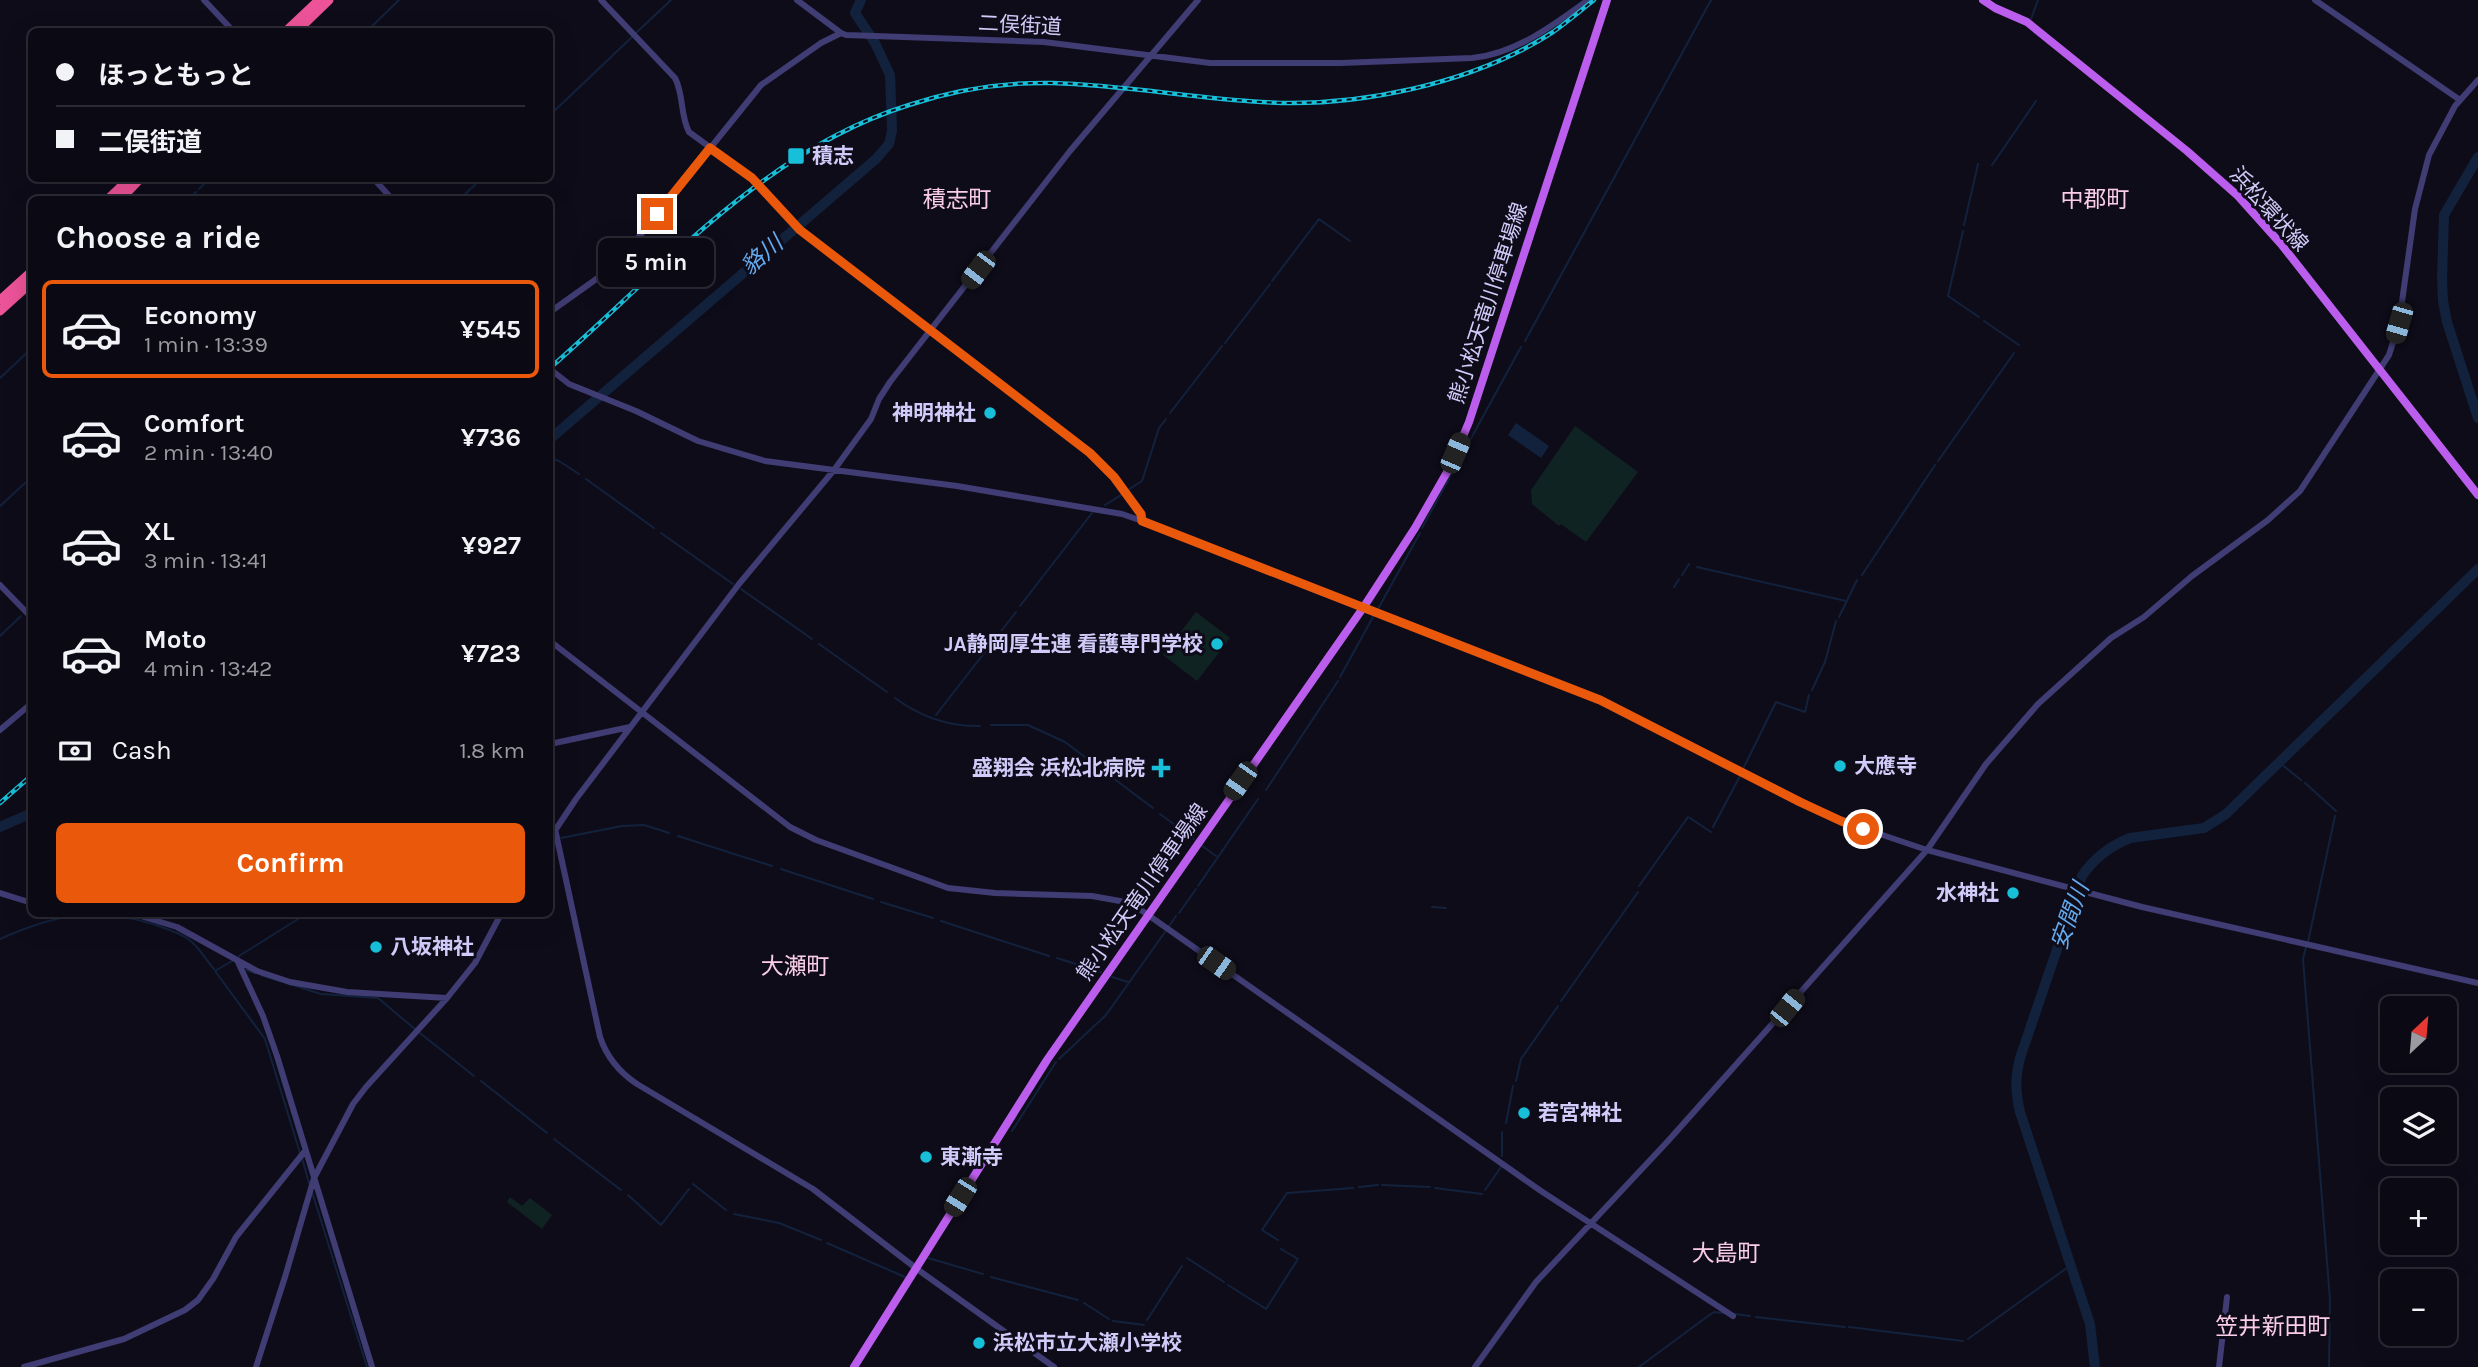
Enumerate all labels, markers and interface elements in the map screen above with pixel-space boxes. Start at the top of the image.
street label: 二俣街道 [977,11,1063,39]
text: ほっともっと [98,60,254,91]
text: 二俣街道 [98,127,202,158]
place label: 積志 [812,144,854,168]
marker: 積志 [786,146,806,166]
street label: 浜松環状線 [2225,162,2313,256]
district label: 積志町 [923,186,992,213]
district label: 中郡町 [2061,186,2130,213]
route end [641,198,673,230]
street label: 熊小松天竜川停車場線 [1444,199,1532,407]
text: Choose a ride [56,219,261,256]
water label: 貉川 [736,228,790,280]
callout: 5 min [599,238,715,288]
car [957,247,1000,293]
text: 5 min [625,249,687,276]
icon: car [60,298,123,361]
text: Economy [144,300,256,331]
car [2384,300,2415,346]
text: ¥545 [460,314,521,345]
text: 1 min · 13:39 [144,331,268,358]
place label: 神明神社 [892,401,976,425]
marker: 神明神社 [982,405,998,421]
icon: car [60,406,123,469]
text: Comfort [144,408,245,439]
text: ¥736 [461,422,521,453]
car [1438,430,1473,476]
text: 2 min · 13:40 [144,439,273,466]
icon: car [60,514,123,577]
text: XL [144,516,175,547]
text: ¥927 [461,530,521,561]
text: 3 min · 13:41 [144,547,267,574]
icon: car [60,622,123,685]
text: Moto [144,624,206,655]
place label: JA静岡厚生連 看護専門学校 [944,632,1203,656]
marker: JA静岡厚生連 看護専門学校 [1209,636,1225,652]
text: ¥723 [461,638,521,669]
text: 4 min · 13:42 [144,655,272,682]
icon: cash [56,732,94,770]
text: Cash [112,735,172,766]
text: 1.8 km [459,737,525,764]
place label: 大應寺 [1854,754,1917,778]
place label: 盛翔会 浜松北病院 [972,756,1145,780]
marker: 盛翔会 浜松北病院 [1151,758,1171,778]
car [1220,758,1261,804]
marker: 大應寺 [1832,758,1848,774]
street label: 熊小松天竜川停車場線 [1072,799,1212,985]
route start [1847,813,1879,845]
button: Confirm [56,823,525,903]
water label: 安間川 [2046,876,2096,953]
place label: 水神社 [1936,881,1999,905]
marker: 水神社 [2005,885,2021,901]
place label: 八坂神社 [390,935,474,959]
marker: 八坂神社 [368,939,384,955]
car [1193,942,1240,984]
district label: 大瀬町 [761,953,830,980]
car [1766,985,1809,1031]
north arrow [2380,996,2457,1073]
map controls [2380,996,2457,1346]
button: layers [2380,1087,2457,1164]
place label: 若宮神社 [1538,1101,1622,1125]
marker: 若宮神社 [1516,1105,1532,1121]
place label: 東漸寺 [940,1145,1003,1169]
marker: 東漸寺 [918,1149,934,1165]
car [940,1174,981,1220]
button: + [2380,1178,2457,1255]
district label: 大島町 [1692,1240,1761,1267]
button: − [2380,1269,2457,1346]
district label: 笠井新田町 [2216,1313,2331,1340]
place label: 浜松市立大瀬小学校 [993,1331,1182,1355]
marker: 浜松市立大瀬小学校 [971,1335,987,1351]

